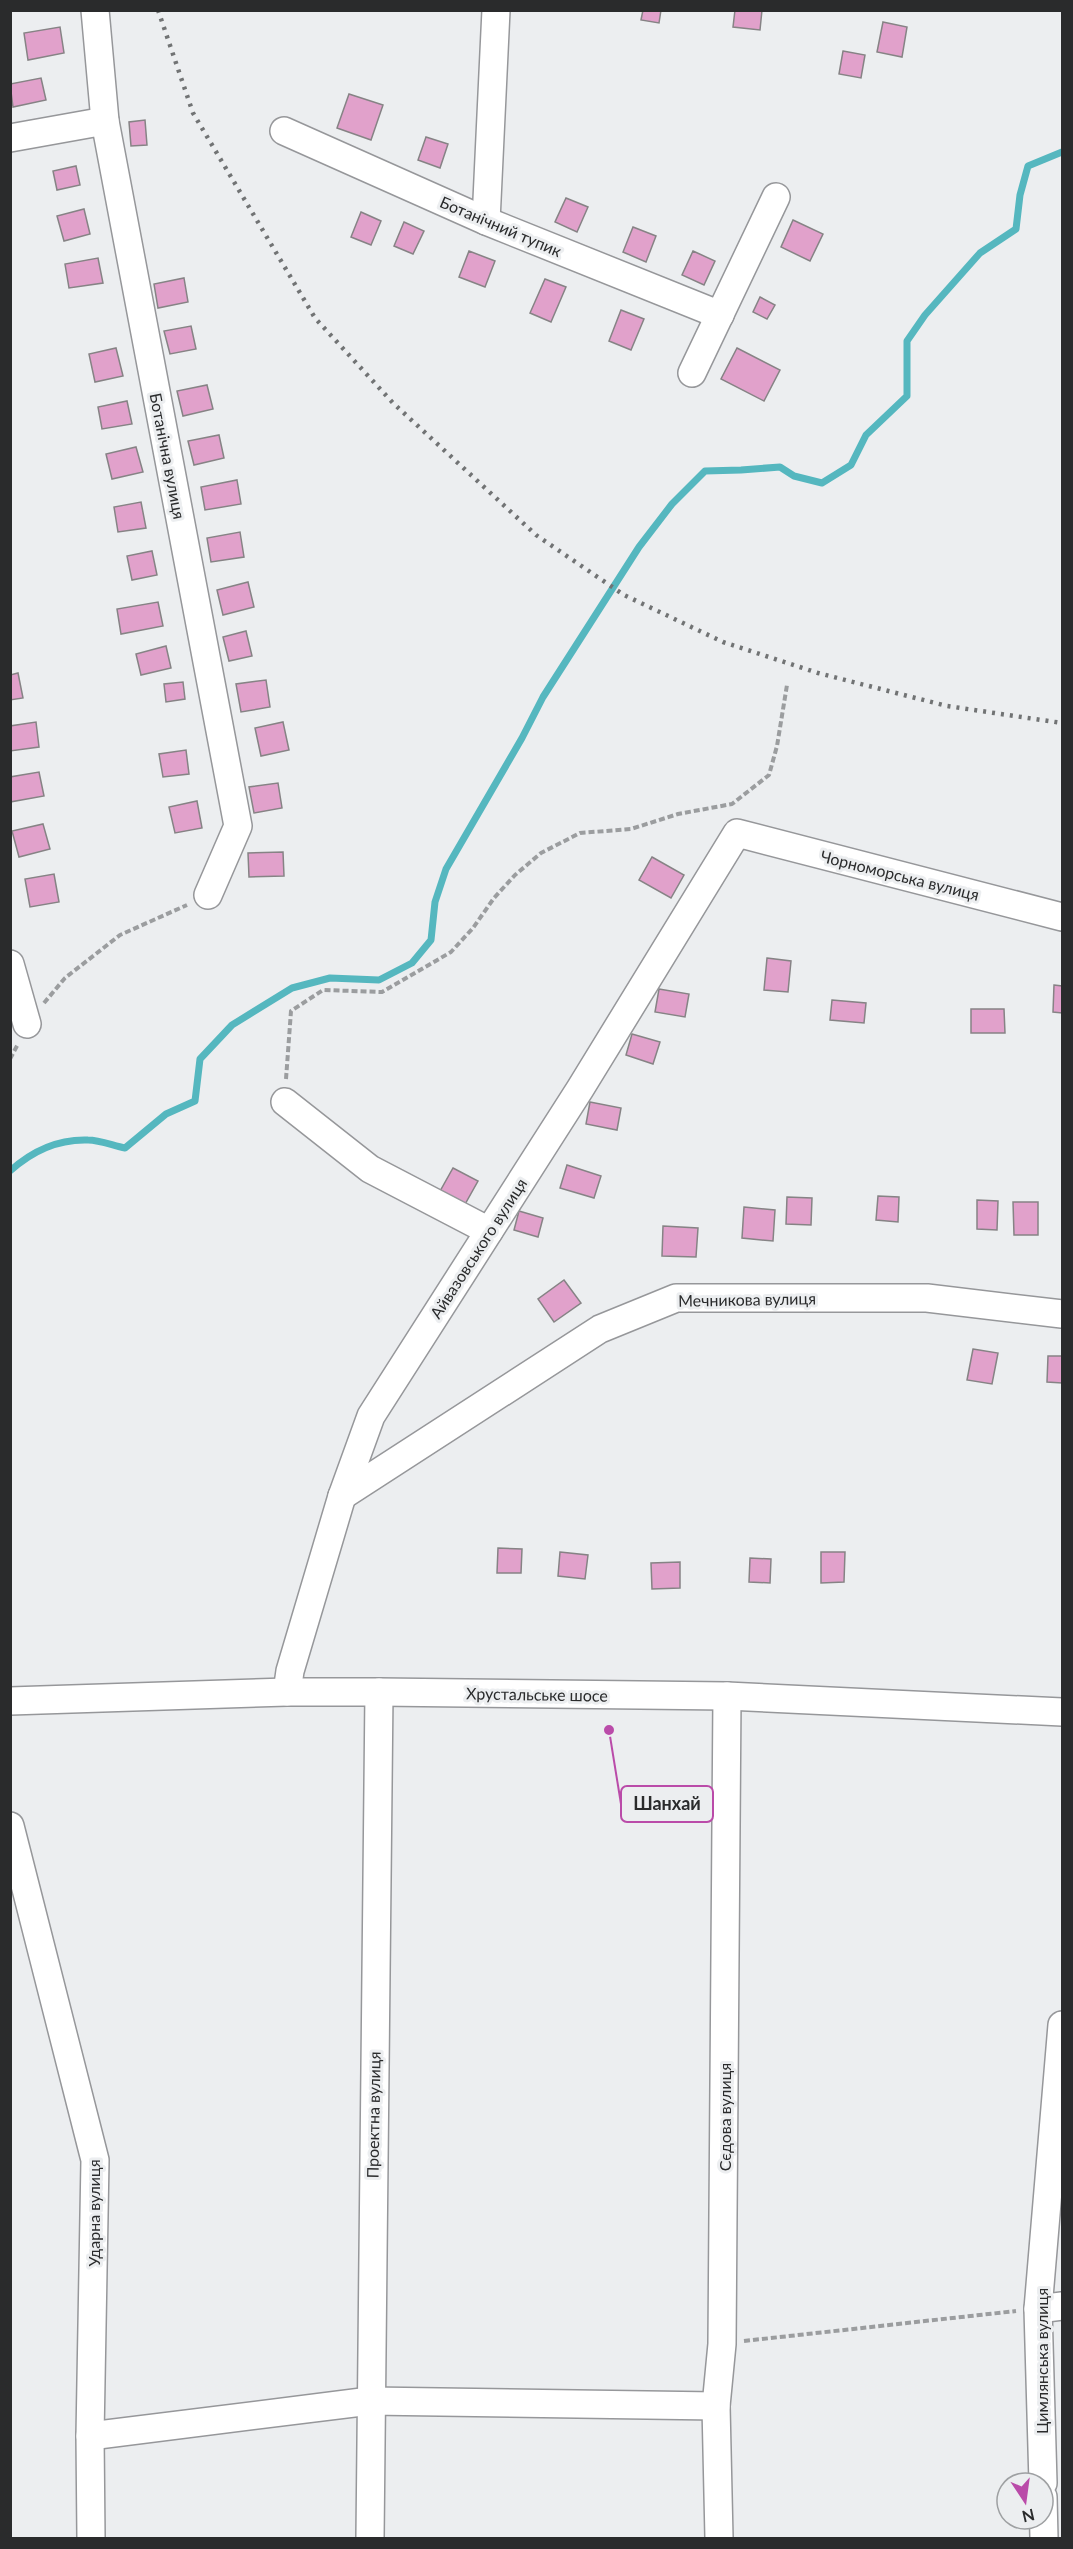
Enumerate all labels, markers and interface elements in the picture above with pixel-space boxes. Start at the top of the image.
street label: Ботанічний тупик [437,192,565,260]
street label: Ботанічна вулиця [146,391,190,521]
street label: Чорноморська вулиця [819,846,981,904]
street label: Айвазовського вулиця [426,1174,530,1322]
street label: Мечникова вулиця [678,1288,816,1310]
street label: Хрустальське шосе [466,1683,608,1705]
callout: Шанхай [621,1786,713,1822]
text: Шанхай [633,1792,701,1814]
street label: Проектна вулиця [362,2051,384,2179]
street label: Сєдова вулиця [715,2063,734,2171]
street label: Ударна вулиця [84,2159,103,2267]
street label: Цимлянська вулиця [1032,2288,1051,2434]
north arrow [995,2471,1055,2531]
text: N [1020,2505,1037,2527]

